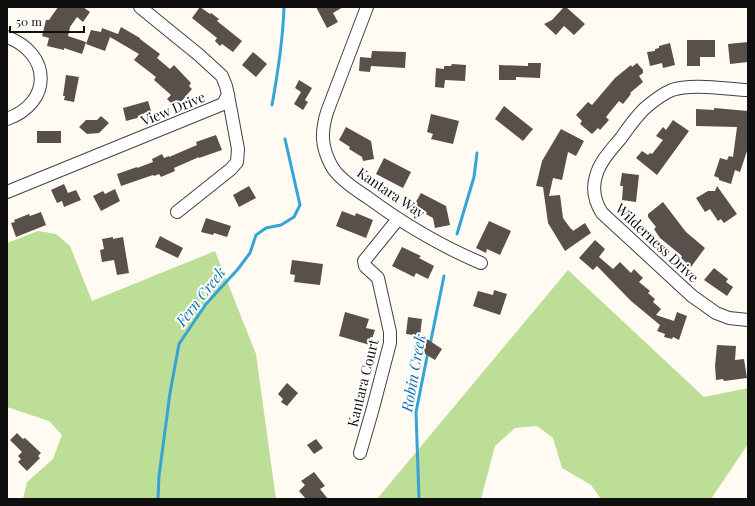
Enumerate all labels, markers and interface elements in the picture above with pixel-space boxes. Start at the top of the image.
scale bar [10,8,84,34]
text: 50 m [16,13,42,29]
street label: View Drive [137,87,208,130]
street label: Kantara Way [353,163,429,222]
street label: Wilderness Drive [611,198,703,286]
water label: Fern Creek [170,262,230,331]
water label: Robin Creek [396,332,430,414]
street label: Kantara Court [342,336,383,429]

